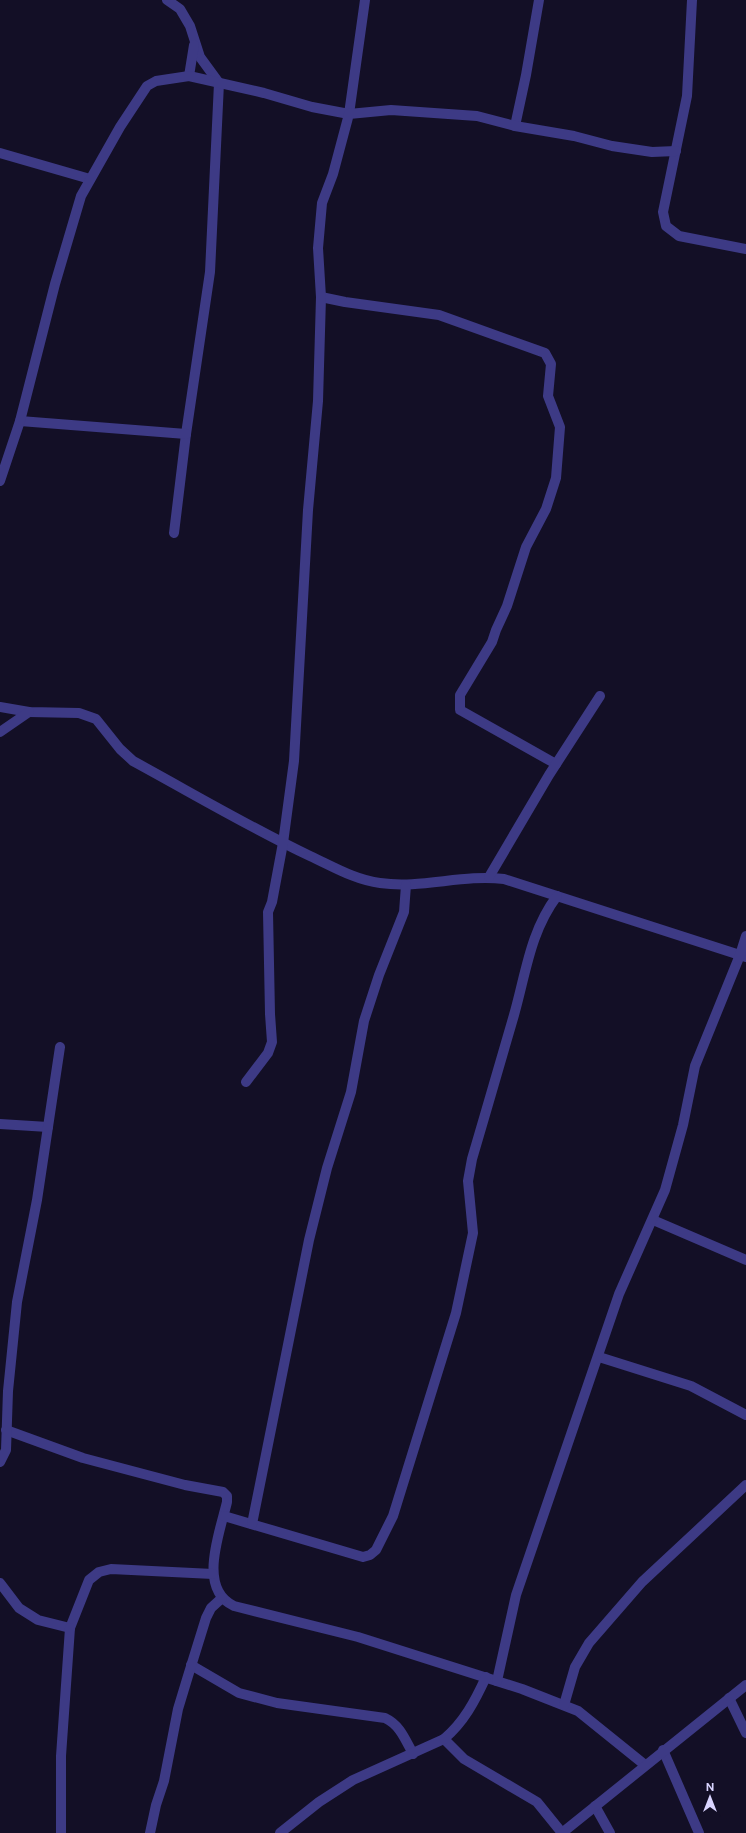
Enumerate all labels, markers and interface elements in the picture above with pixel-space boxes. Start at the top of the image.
north arrow [690,1777,730,1817]
text: N [706,1781,714,1793]

